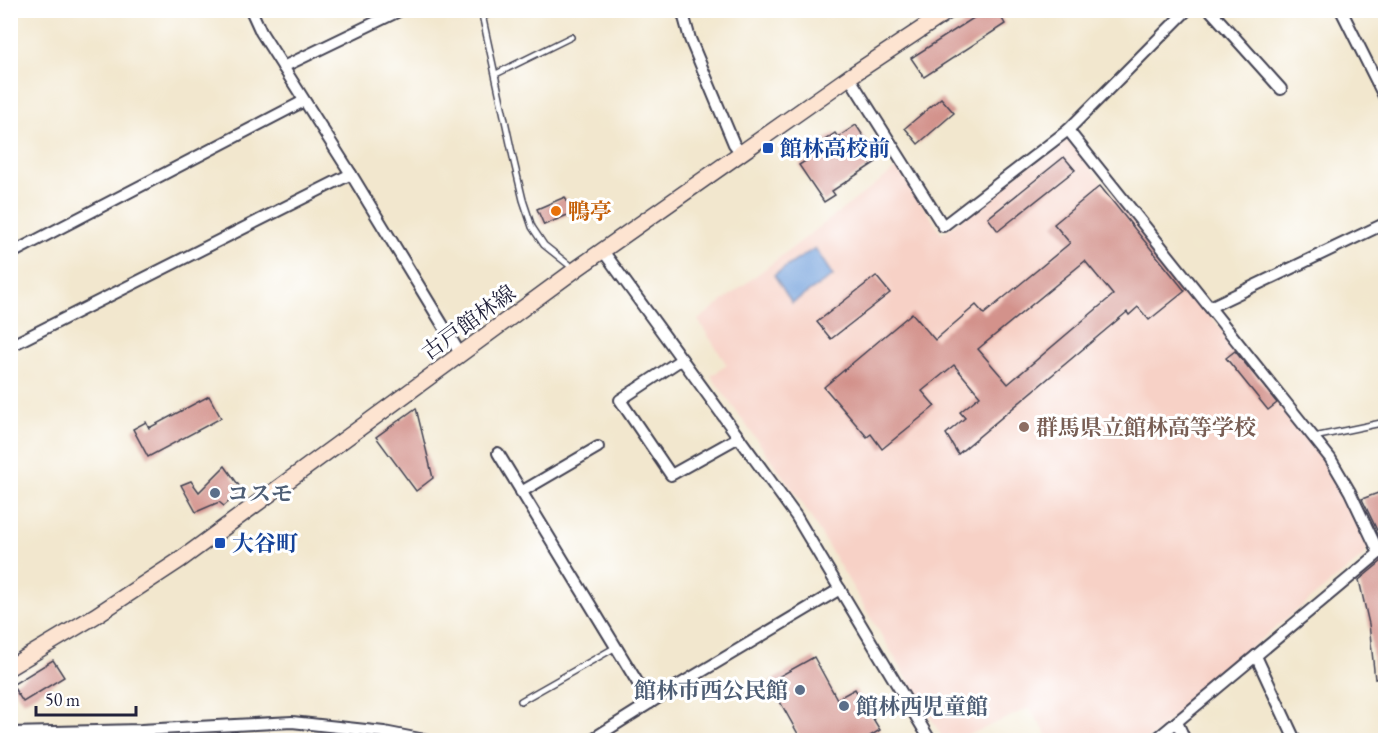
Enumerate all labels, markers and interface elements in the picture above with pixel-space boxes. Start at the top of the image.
place label: 館林高校前 [780,134,890,163]
marker: 館林高校前 [761,141,775,155]
place label: 鴨亭 [568,197,612,226]
marker: 鴨亭 [549,204,563,218]
street label: 古戸館林線 [415,278,521,366]
place label: 群馬県立館林高等学校 [1036,413,1256,442]
marker: 群馬県立館林高等学校 [1017,420,1031,434]
place label: コスモ [227,479,293,508]
marker: コスモ [208,486,222,500]
place label: 大谷町 [232,529,298,558]
marker: 大谷町 [213,536,227,550]
place label: 館林市西公民館 [634,676,788,705]
scale bar [36,679,136,717]
marker: 館林市西公民館 [793,683,807,697]
text: 50 m [45,688,80,711]
place label: 館林西児童館 [856,692,988,721]
marker: 館林西児童館 [837,699,851,713]

